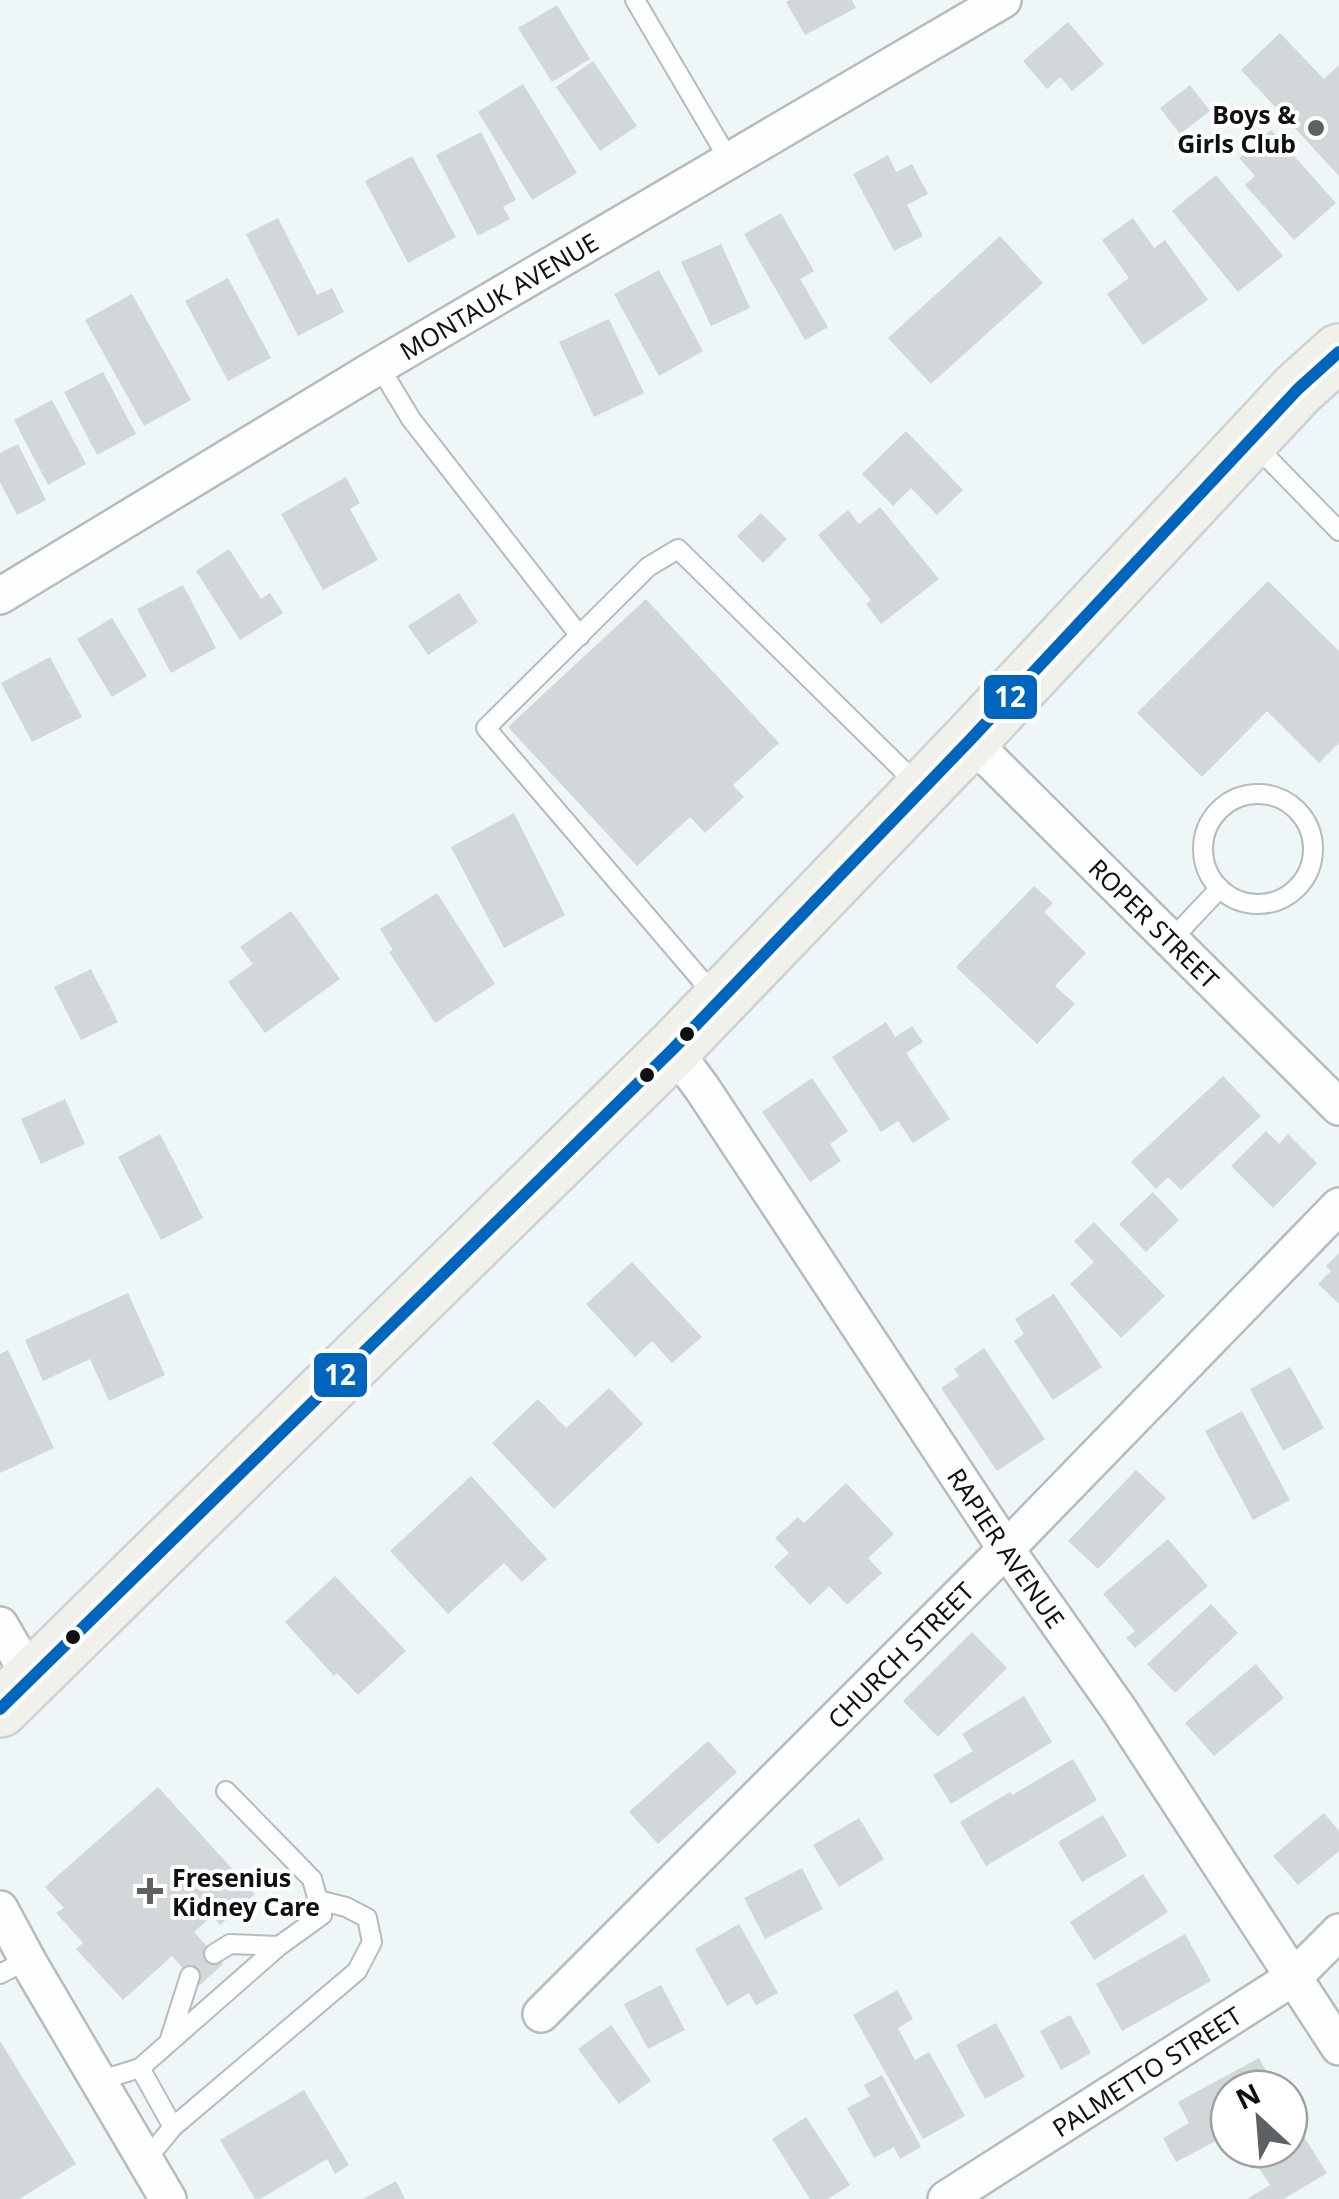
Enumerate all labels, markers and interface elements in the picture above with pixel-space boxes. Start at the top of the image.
place label: Boys & Girls Club [1177,97,1296,160]
marker: Boys & Girls Club [1305,117,1327,139]
street label: MONTAUK AVENUE [393,224,604,367]
line badge: 12 [982,673,1039,721]
text: 12 [994,677,1026,715]
street label: ROPER STREET [1082,851,1227,996]
unlabelled marker [677,1024,697,1044]
unlabelled marker [637,1065,657,1085]
line badge: 12 [312,1351,369,1399]
text: 12 [324,1355,356,1393]
street label: RAPIER AVENUE [940,1461,1073,1634]
street label: CHURCH STREET [820,1574,981,1735]
unlabelled marker [63,1627,83,1647]
place label: Fresenius Kidney Care [172,1860,320,1923]
marker: Fresenius Kidney Care [137,1878,163,1904]
street label: PALMETTO STREET [1045,1998,1248,2144]
north arrow [1209,2069,1309,2169]
text: N [1229,2074,1266,2118]

